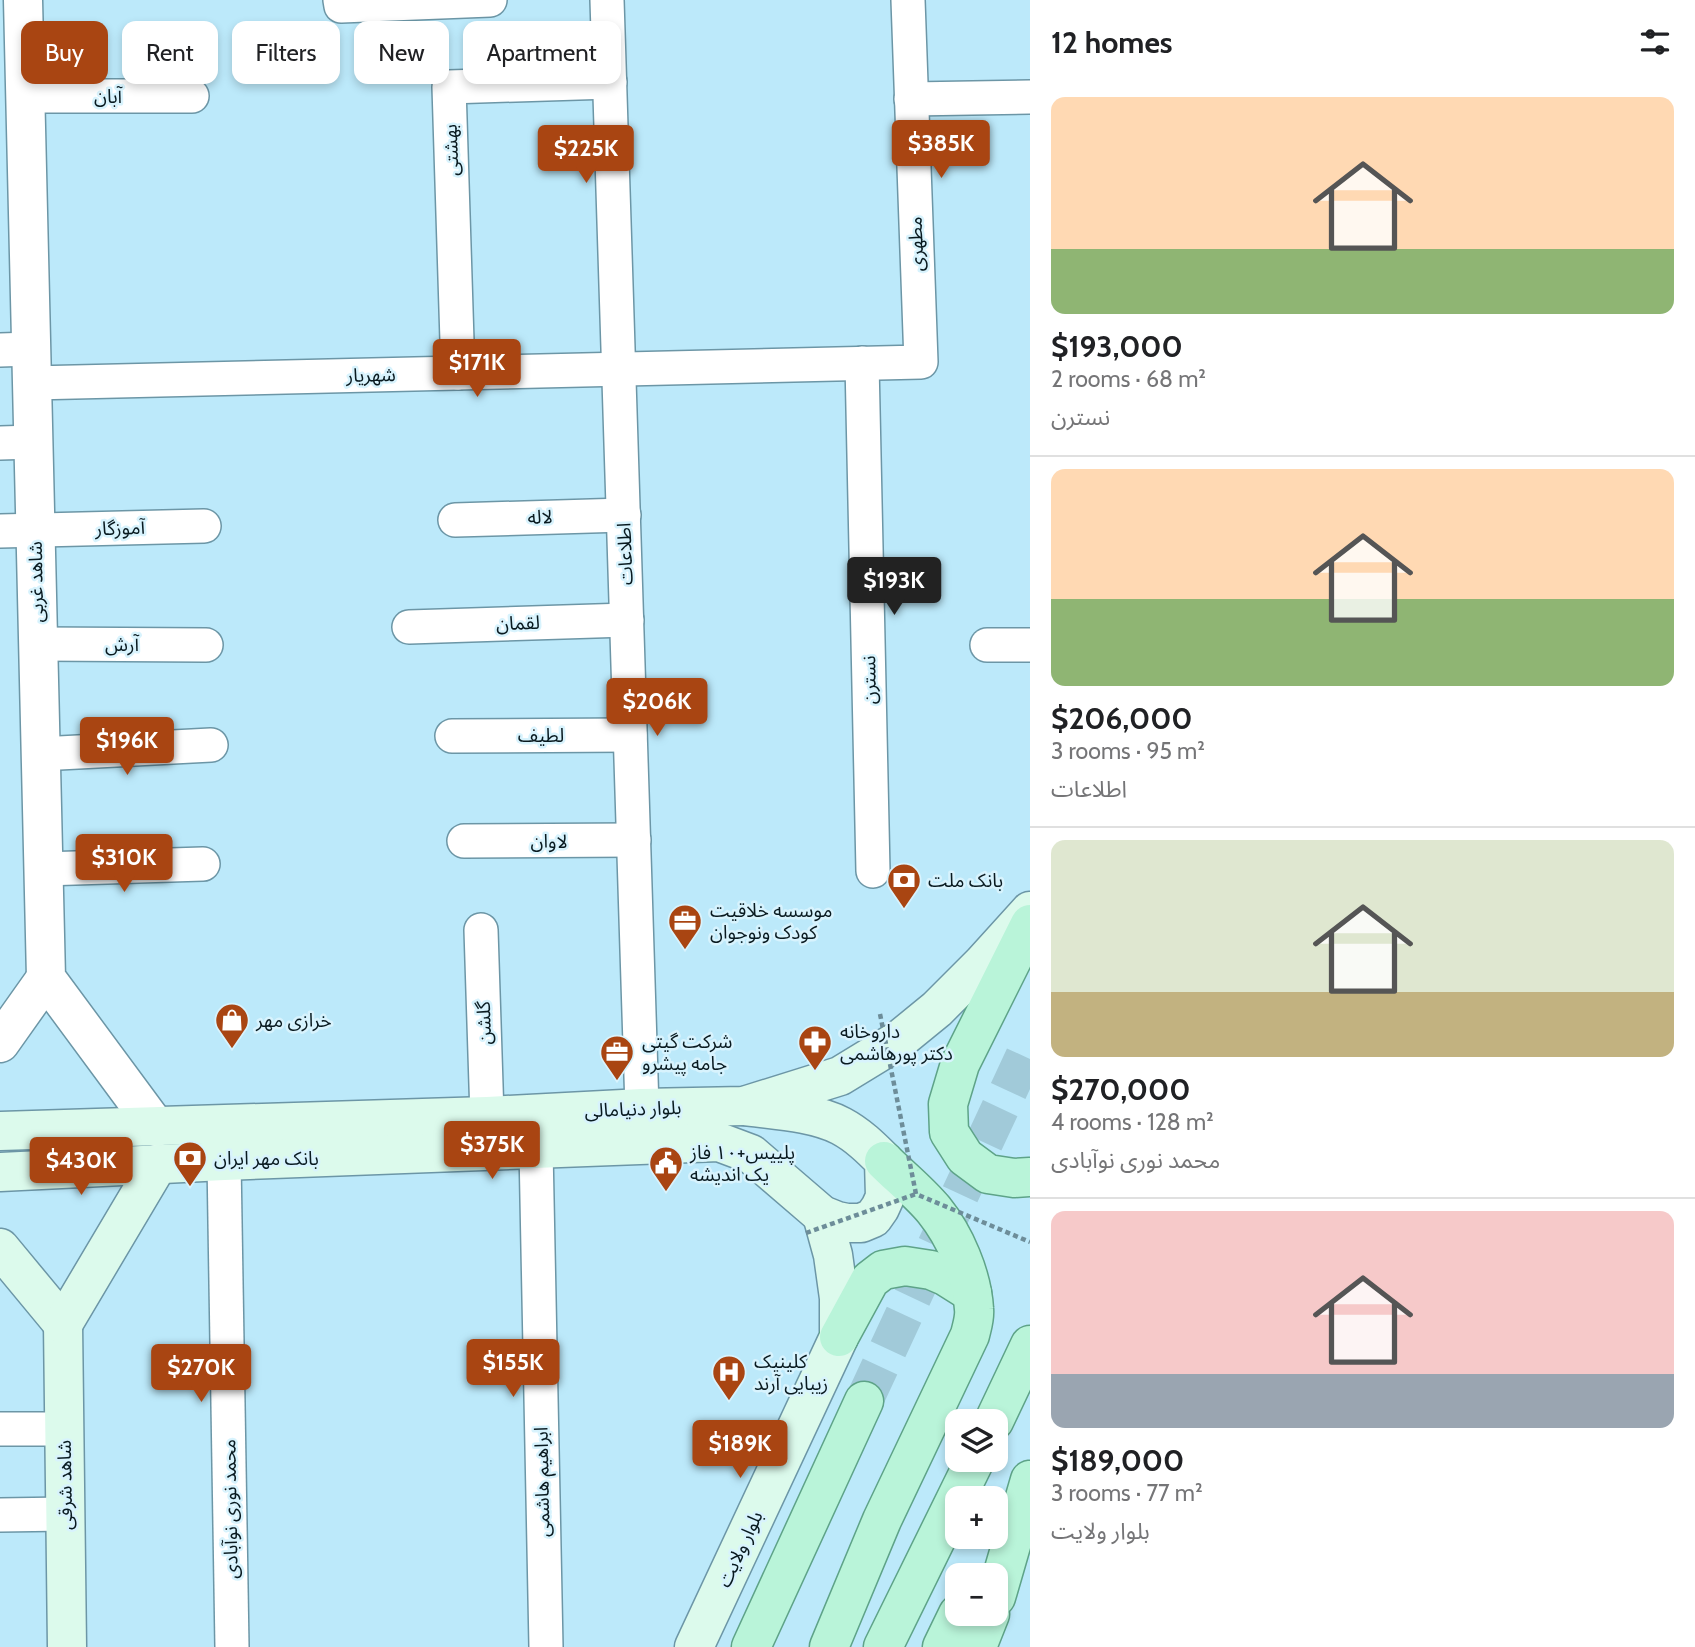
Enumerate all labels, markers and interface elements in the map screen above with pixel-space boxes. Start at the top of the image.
chip: Buy [21,21,108,84]
chip: Rent [122,21,218,84]
chip: Filters [232,21,340,84]
chip: New [354,21,449,84]
chip: Apartment [463,21,621,84]
icon: filters [1636,23,1674,61]
text: 12 homes [1051,24,1173,61]
street label: آبان [94,85,124,108]
pin: $385K [892,120,990,180]
street label: بهشتی [439,124,463,176]
pin: $225K [537,125,635,185]
text: $385K [908,129,974,157]
text: $225K [554,134,618,162]
icon: home [1300,143,1426,269]
street label: مطهری [904,216,928,272]
text: $193,000 [1051,328,1183,365]
pin: $171K [428,340,526,399]
text: $171K [449,348,505,376]
street label: شهریار [345,363,396,387]
text: 2 rooms · 68 m² [1051,365,1206,393]
text: نسترن [1051,403,1110,431]
street label: لاله [527,505,553,529]
icon: home [1300,515,1426,641]
street label: آموزگار [94,516,147,540]
street label: اطلاعات [612,522,638,586]
street label: شاهد غربی [24,541,48,623]
pin: $193K [845,558,943,617]
text: $193K [863,566,925,594]
street label: لقمان [496,611,540,635]
street label: آرش [105,633,140,656]
street label: نسترن [857,655,881,705]
pin: $206K [608,678,706,738]
text: $206K [622,687,692,715]
text: $206,000 [1051,700,1193,737]
pin: $196K [78,718,176,777]
street label: لطیف [518,724,564,747]
text: $196K [96,726,158,754]
text: 3 rooms · 95 m² [1051,737,1205,765]
text: اطلاعات [1051,775,1127,803]
street label: لاوان [530,830,568,853]
pin: $310K [75,834,173,894]
text: $310K [92,843,156,871]
bank icon: بانک ملت [885,861,923,910]
place label: بانک ملت [928,869,1003,892]
icon: home [1300,886,1426,1012]
place label: موسسه خلاقیت کودک ونوجوان [710,899,832,944]
office icon: موسسه خلاقیت کودک ونوجوان [666,902,704,951]
street label: گلشن [472,1000,496,1045]
shop icon: خرازی مهر [213,1001,251,1050]
place label: خرازی مهر [255,1009,332,1032]
place label: داروخانه دکتر پورهاشمی [840,1020,953,1066]
pharmacy icon: داروخانه دکتر پورهاشمی [796,1023,834,1072]
place label: شرکت گیتی جامه پیشرو [642,1030,733,1076]
office icon: شرکت گیتی جامه پیشرو [598,1033,636,1082]
text: $270,000 [1051,1071,1190,1108]
street label: بلوار دنیامالی [584,1096,682,1122]
text: 4 rooms · 128 m² [1051,1108,1214,1136]
pin: $375K [443,1122,541,1181]
text: $375K [460,1130,524,1158]
pin: $430K [32,1138,130,1197]
bank icon: بانک مهر ایران [171,1139,209,1188]
place label: پلییس+١٠ فاز یک اندیشه [689,1141,795,1186]
public building icon: پلییس+١٠ فاز یک اندیشه [647,1144,685,1193]
text: $430K [46,1146,116,1174]
text: محمد نوری نوآبادی [1051,1146,1220,1174]
place label: بانک مهر ایران [214,1147,319,1170]
icon: home [1300,1257,1426,1383]
pin: $155K [464,1340,562,1399]
pin: $270K [152,1344,250,1404]
text: $155K [483,1348,543,1376]
place label: کلینیک زیبایی آرند [754,1350,828,1395]
text: $270K [167,1353,235,1381]
hospital icon: کلینیک زیبایی آرند [710,1353,748,1402]
map controls [945,1409,1008,1626]
button: layers [945,1409,1008,1472]
pin: $189K [691,1420,789,1480]
street label: ابراهیم هاشمی [530,1427,557,1537]
text: $189K [708,1429,772,1457]
street label: محمد نوری نوآبادی [217,1439,243,1579]
street label: شاهد شرقی [53,1440,77,1530]
text: $189,000 [1051,1442,1184,1479]
text: 3 rooms · 77 m² [1051,1479,1203,1507]
button: + [945,1486,1008,1549]
street label: بلوار ولایت [712,1507,768,1591]
text: بلوار ولایت [1051,1517,1150,1545]
button: − [945,1563,1008,1626]

